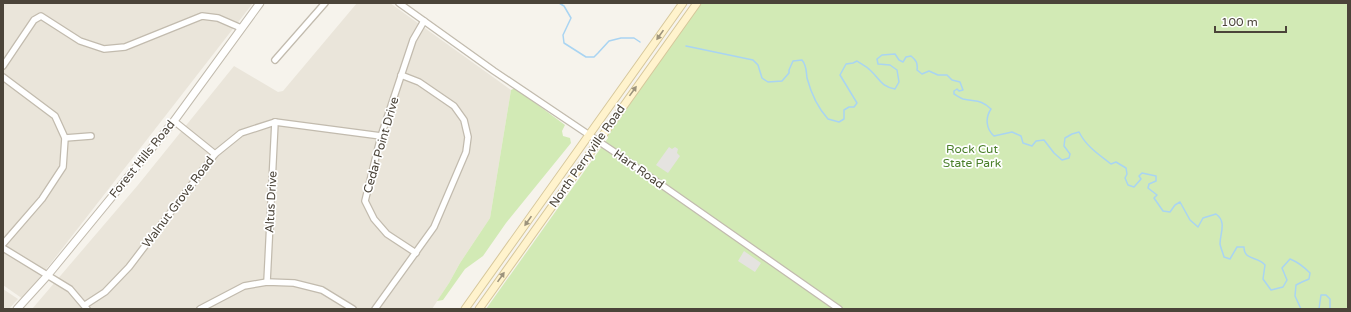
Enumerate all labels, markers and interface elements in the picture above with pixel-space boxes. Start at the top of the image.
scale bar [1215,8,1286,34]
text: 100 m [1221,15,1258,29]
one-way arrow [656,30,664,40]
one-way arrow [629,86,637,97]
street label: Cedar Point Drive [361,95,402,195]
street label: North Perryville Road [546,102,628,210]
street label: Forest Hills Road [106,117,178,201]
park label: Rock Cut State Park [943,142,1002,170]
street label: Hart Road [611,147,667,191]
street label: Walnut Grove Road [139,154,217,250]
street label: Altus Drive [262,170,280,233]
one-way arrow [524,215,532,226]
one-way arrow [497,272,505,282]

